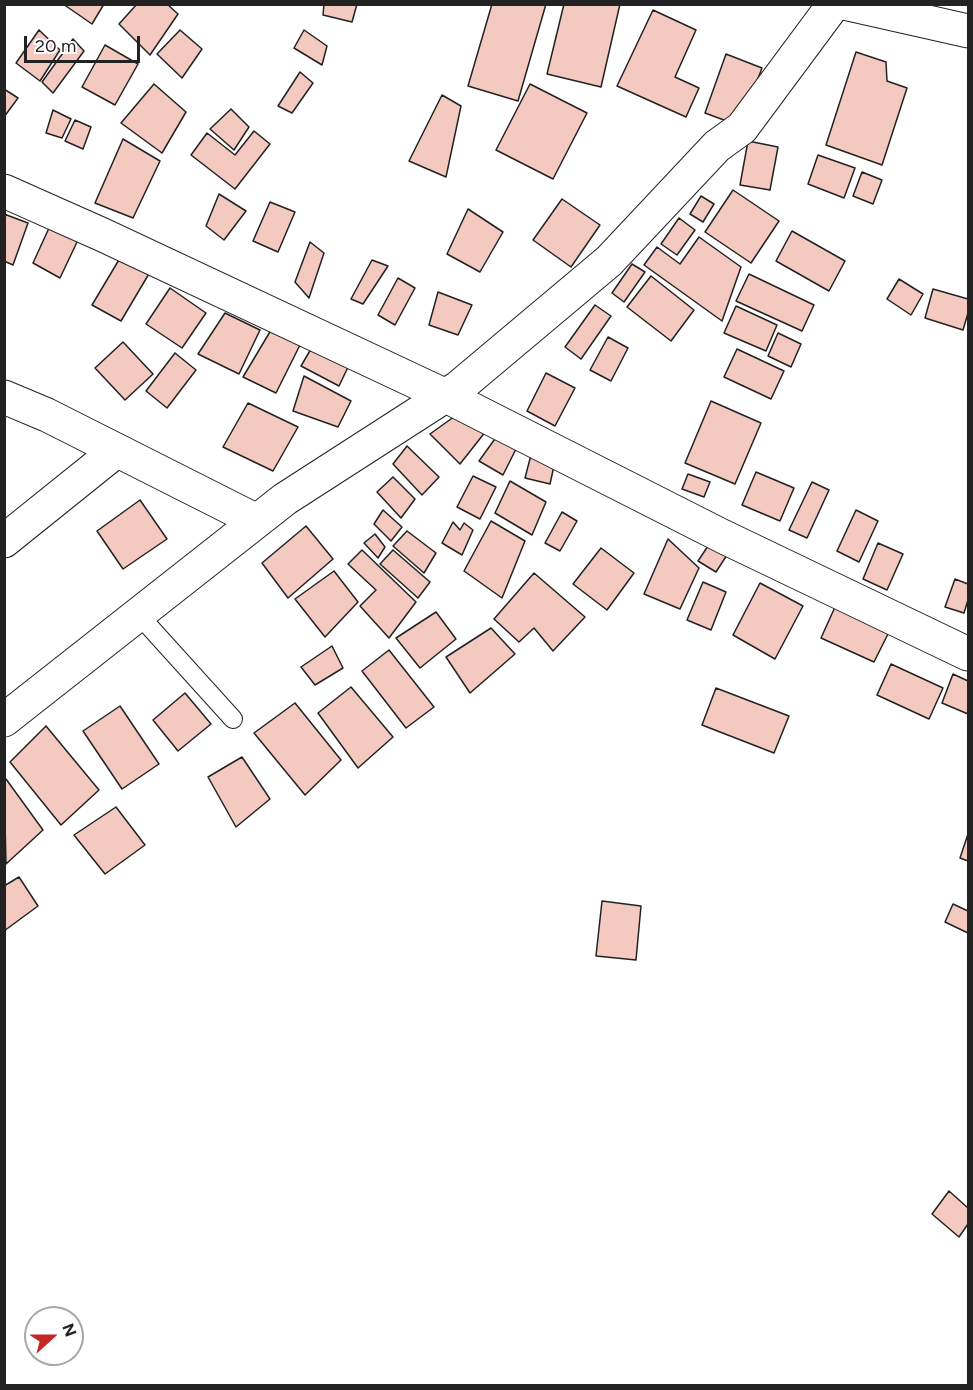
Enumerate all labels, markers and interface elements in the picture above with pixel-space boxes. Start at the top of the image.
scale bar [27,24,142,62]
text: 20 m [35,35,76,57]
north arrow [24,1306,84,1366]
text: N [58,1321,80,1339]

